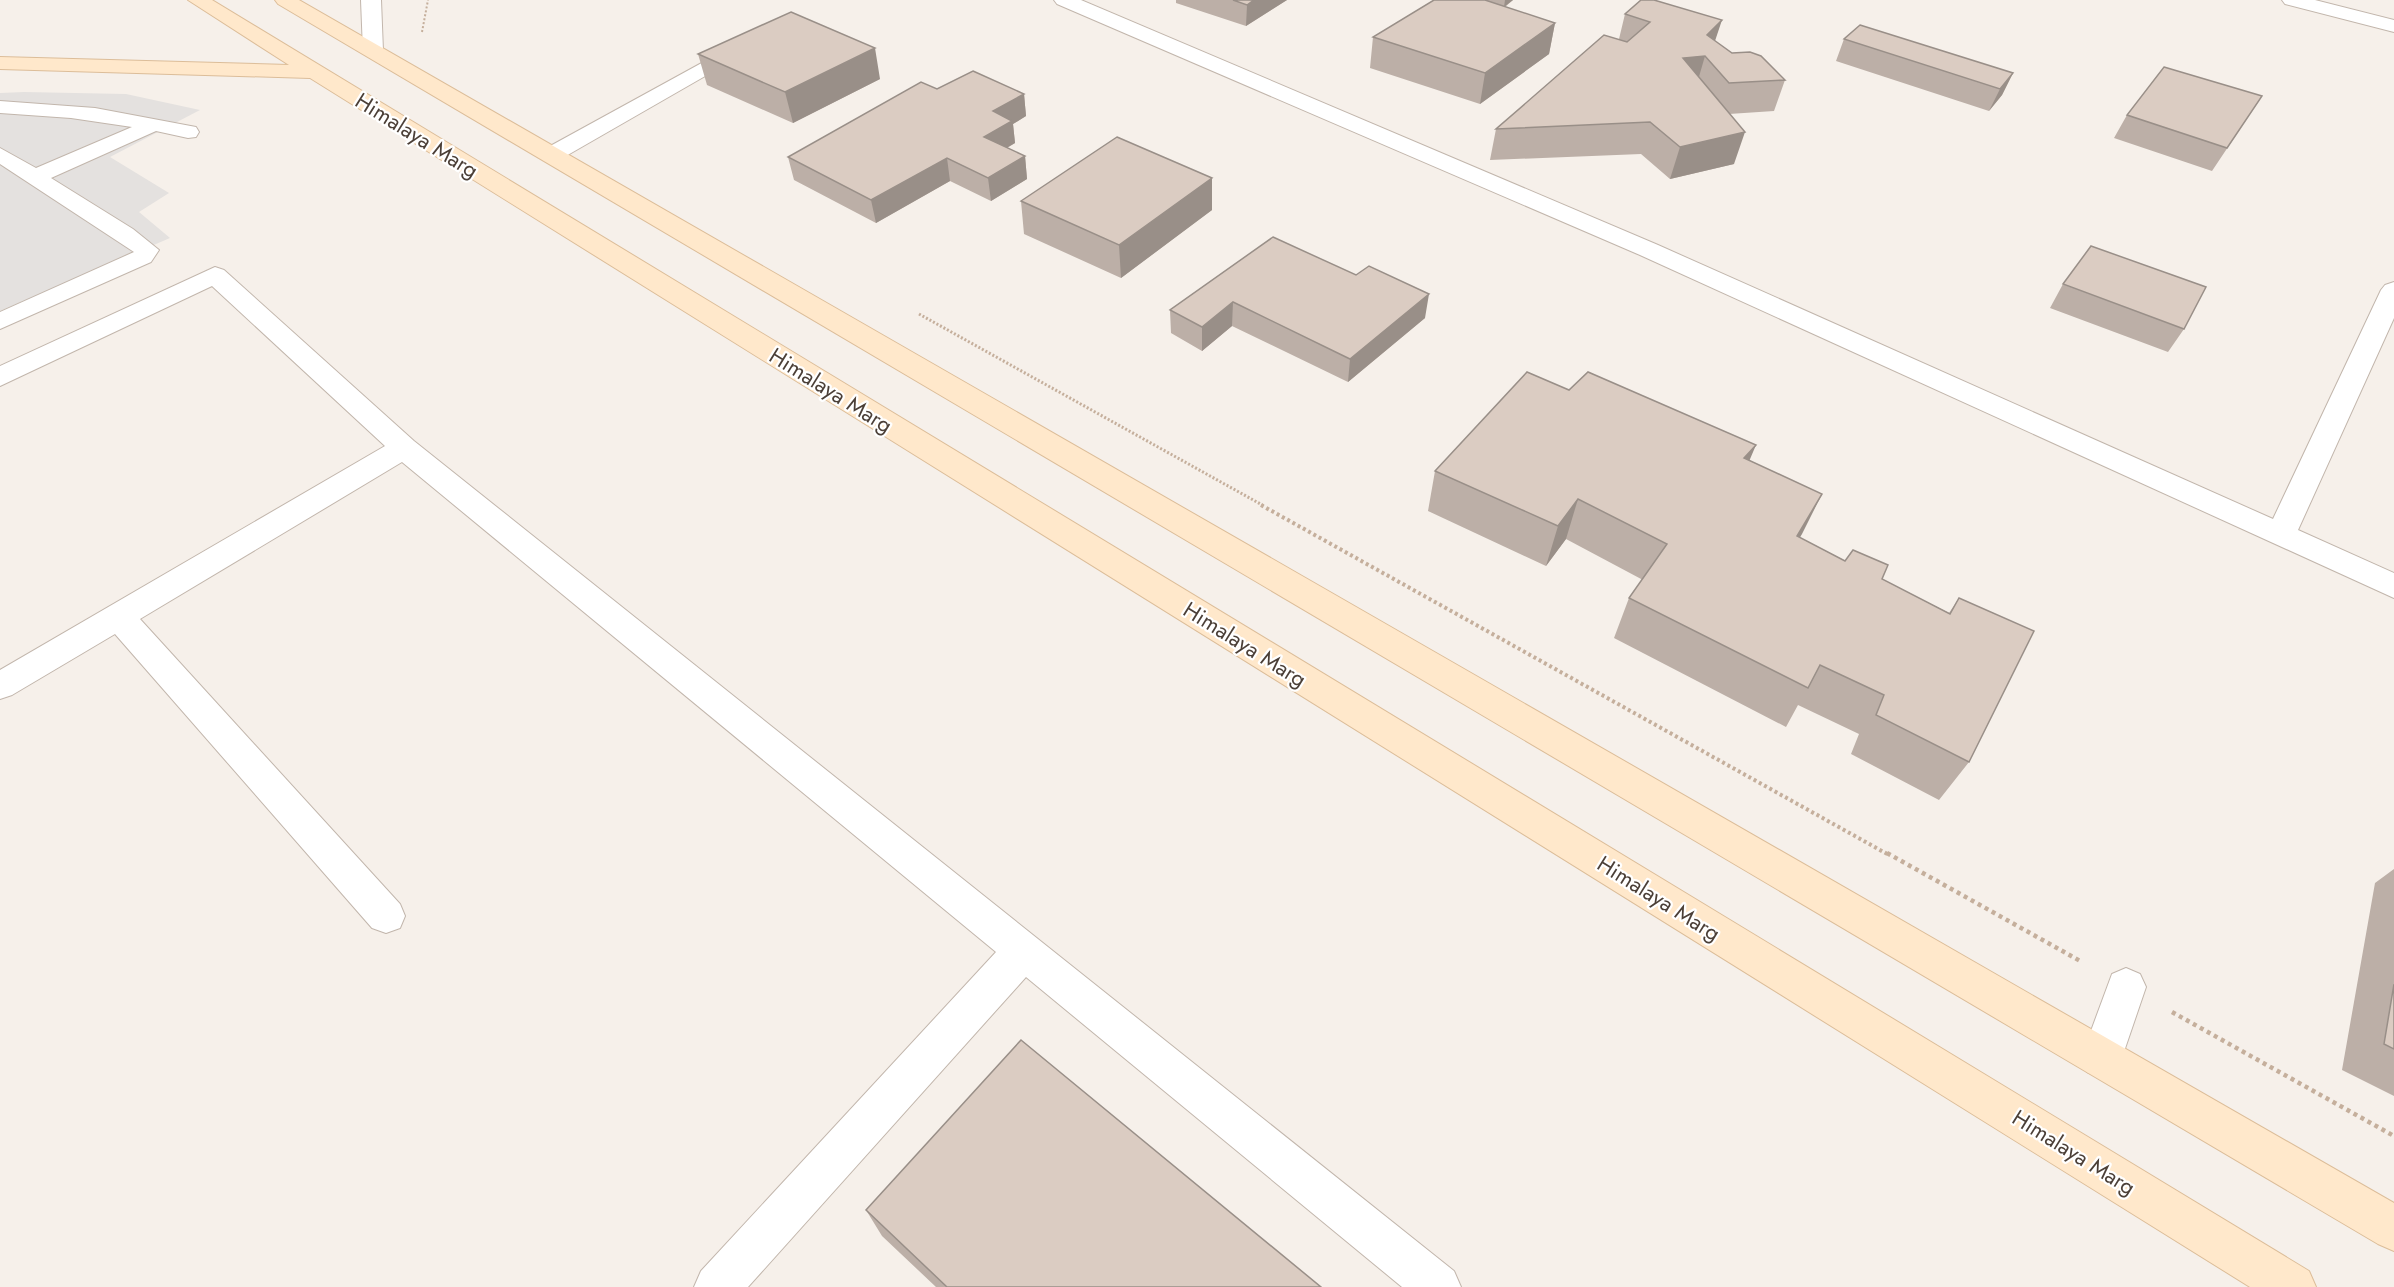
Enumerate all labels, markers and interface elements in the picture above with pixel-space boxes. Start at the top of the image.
street label: Himalaya Marg [349,84,485,186]
street label: Himalaya Marg [763,339,899,441]
street label: Himalaya Marg [1177,593,1313,695]
street label: Himalaya Marg [1591,847,1727,949]
street label: Himalaya Marg [2006,1101,2142,1203]

